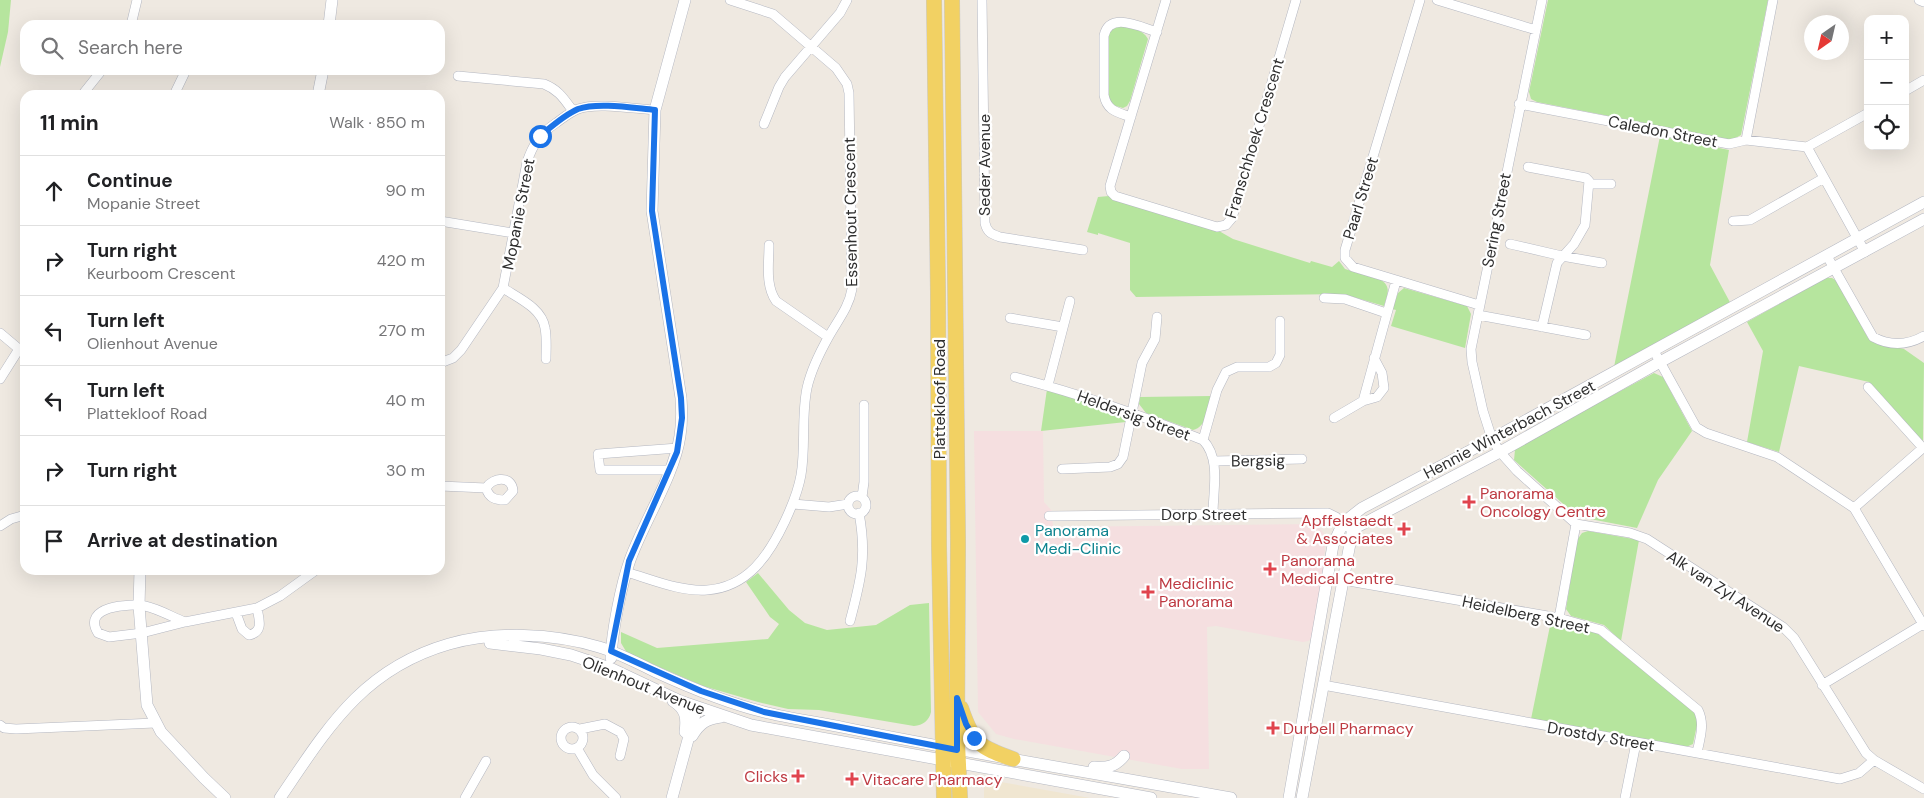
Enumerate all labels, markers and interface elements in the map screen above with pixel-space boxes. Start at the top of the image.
north arrow [1804,15,1849,60]
map controls [1864,15,1909,150]
button: + [1864,15,1909,60]
search box [20,20,445,75]
icon: search [38,34,66,62]
text: Search here [78,35,183,60]
street label: Franschhoek Crescent [1220,55,1289,221]
button: − [1864,60,1909,105]
button: locate [1864,105,1909,150]
text: 11 min [40,109,99,137]
street label: Caledon Street [1606,111,1719,152]
text: Walk · 850 m [329,112,425,133]
street label: Seder Avenue [974,114,995,216]
route start [529,125,552,148]
street label: Essenhout Crescent [839,137,862,287]
street label: Paarl Street [1338,154,1383,242]
street label: Mopanie Street [497,156,540,272]
text: Continue [87,168,173,193]
street label: Sering Street [1477,171,1516,269]
icon: ahead [40,177,68,205]
text: 90 m [385,180,425,201]
text: Mopanie Street [87,193,200,214]
text: Turn right [87,238,177,263]
icon: right [40,247,68,275]
text: 420 m [377,250,425,271]
text: Keurboom Crescent [87,263,235,284]
text: Turn left [87,308,165,333]
icon: left [40,317,68,345]
text: 270 m [378,320,425,341]
text: Olienhout Avenue [87,333,218,354]
street label: Plattekloof Road [929,339,950,459]
street label: Hennie Winterbach Street [1420,375,1599,484]
text: Turn left [87,378,165,403]
street label: Heldersig Street [1074,385,1193,446]
icon: left [40,387,68,415]
text: 40 m [386,390,425,411]
text: Plattekloof Road [87,403,207,424]
street label: Bergsig [1231,450,1285,471]
icon: right [40,457,68,485]
text: Turn right [87,458,177,483]
text: 30 m [386,460,425,481]
place label: Panorama Oncology Centre [1480,483,1606,522]
marker: Panorama Oncology Centre [1462,495,1476,509]
street label: Dorp Street [1161,504,1247,525]
place label: Apffelstaedt & Associates [1296,510,1393,549]
place label: Panorama Medi-Clinic [1035,520,1121,559]
marker: Apffelstaedt & Associates [1397,522,1411,536]
icon: arrive [40,527,68,555]
text: Arrive at destination [87,528,278,553]
marker: Panorama Medi-Clinic [1019,533,1031,545]
street label: Alk van Zyl Avenue [1663,545,1789,637]
place label: Panorama Medical Centre [1281,550,1394,589]
marker: Panorama Medical Centre [1263,562,1277,576]
place label: Mediclinic Panorama [1159,573,1234,612]
marker: Mediclinic Panorama [1141,585,1155,599]
street label: Heidelberg Street [1460,591,1592,638]
street label: Olienhout Avenue [579,651,708,720]
street label: Drostdy Street [1546,717,1656,756]
place label: Durbell Pharmacy [1283,718,1414,739]
marker: Durbell Pharmacy [1267,722,1279,734]
route end [963,727,986,750]
place label: Clicks [744,766,788,787]
place label: Vitacare Pharmacy [862,769,1003,790]
marker: Clicks [792,770,804,782]
marker: Vitacare Pharmacy [846,773,858,785]

